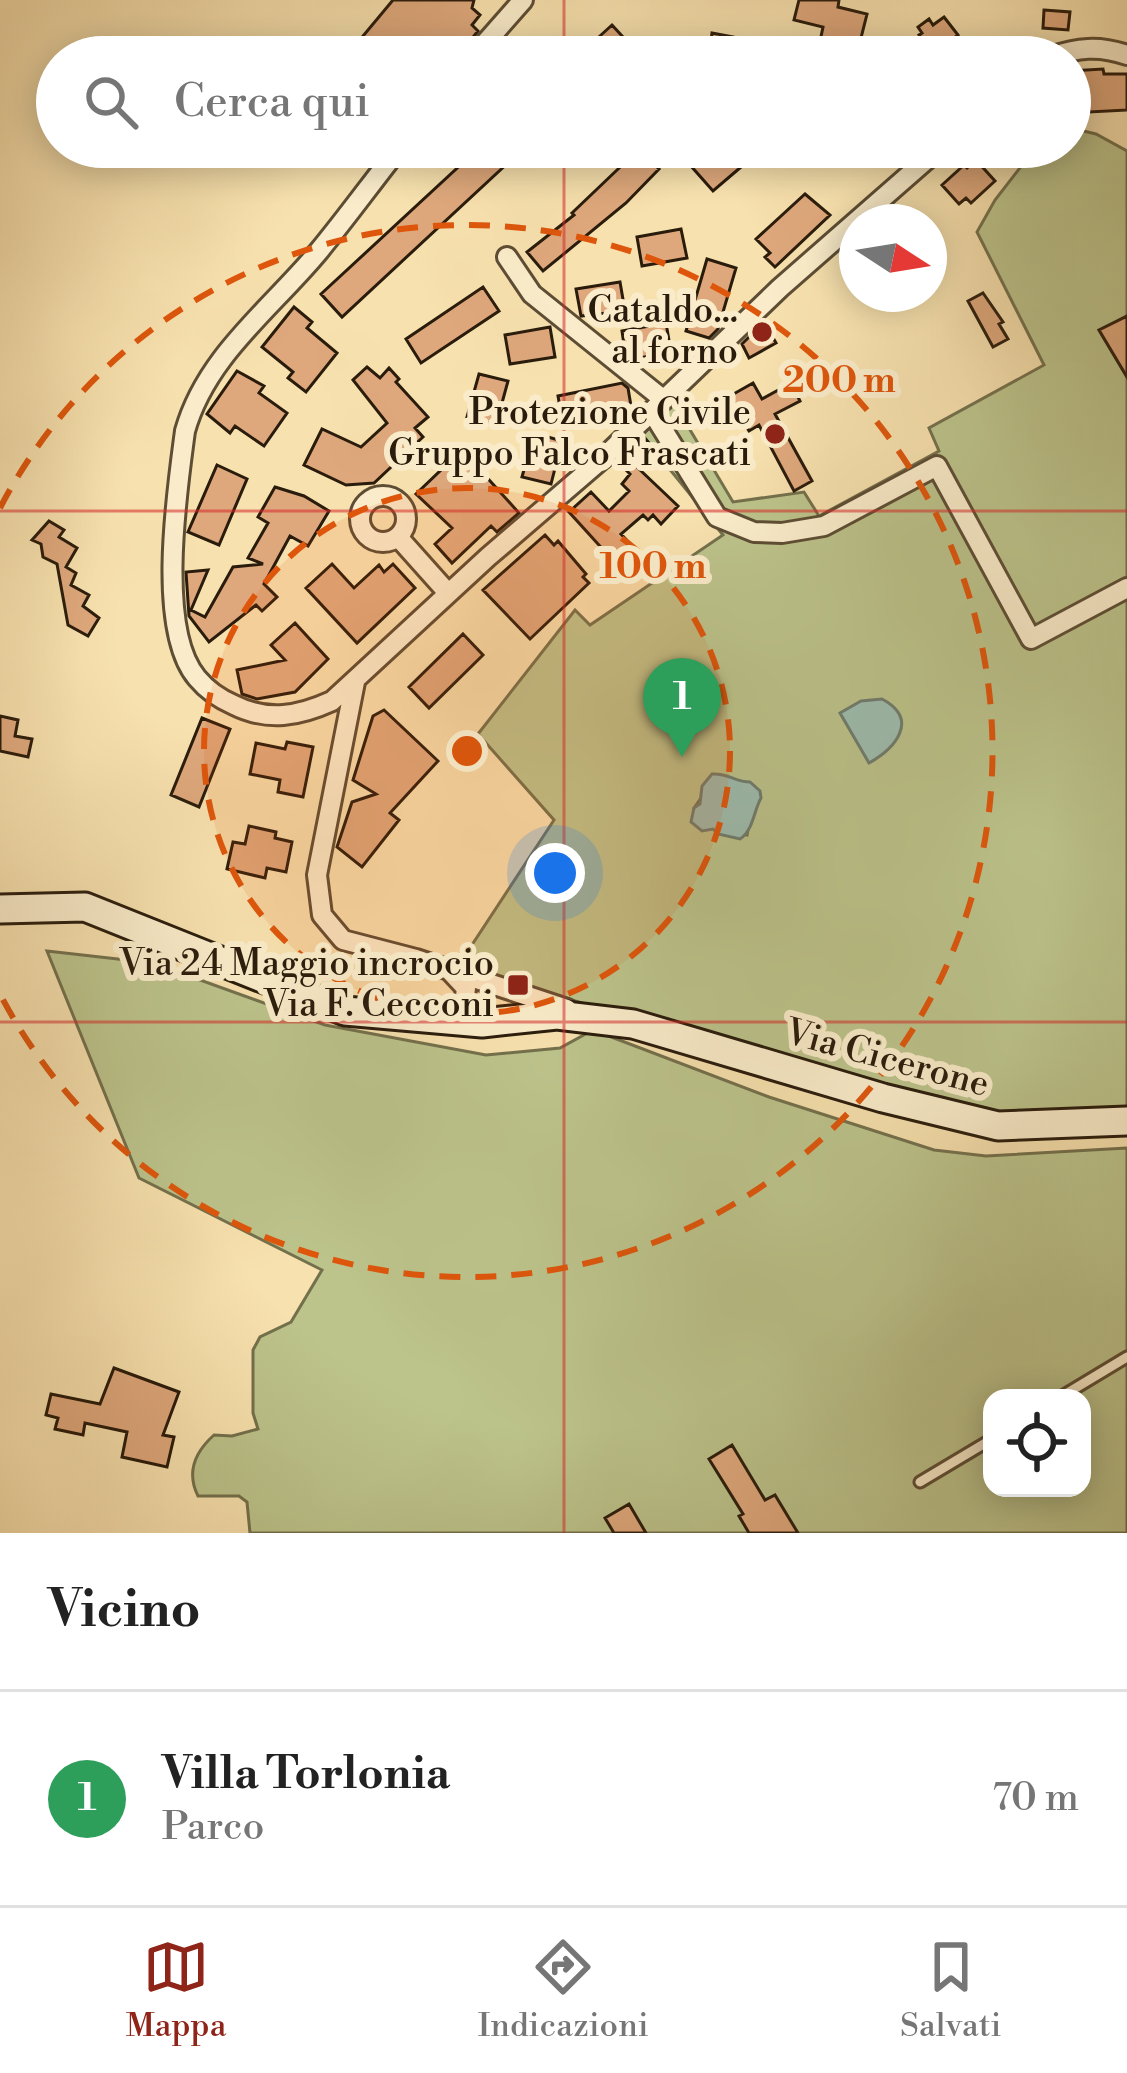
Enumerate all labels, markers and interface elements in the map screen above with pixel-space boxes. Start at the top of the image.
search box [36,36,1091,168]
icon: search [78,69,144,135]
text: Cerca qui [174,74,370,131]
north arrow [839,204,947,312]
place label: Cataldo... al forno [587,289,738,375]
marker: Cataldo... al forno [749,319,775,345]
text: 200 m [782,359,896,404]
place label: Protezione Civile Gruppo Falco Frascati [388,391,751,477]
marker: Protezione Civile Gruppo Falco Frascati [762,421,788,447]
text: 100 m [600,545,707,590]
pin: 1 [643,658,721,757]
centre of rings [446,730,488,772]
your location [525,843,585,903]
place label: Via 24 Maggio incrocio Via F. Cecconi [118,942,494,1028]
marker: Via 24 Maggio incrocio Via F. Cecconi [505,972,531,998]
street label: Via Cicerone [779,1010,994,1108]
map controls [983,1389,1091,1497]
button: locate [983,1389,1091,1497]
text: Vicino [48,1579,201,1643]
text: Villa Torlonia [162,1746,450,1803]
text: 1 [78,1774,96,1823]
text: 70 m [992,1774,1079,1823]
text: Parco [162,1803,264,1852]
tab: Mappa [126,1934,226,2047]
tab: Indicazioni [478,1934,649,2047]
tab: Salvati [900,1934,1001,2047]

